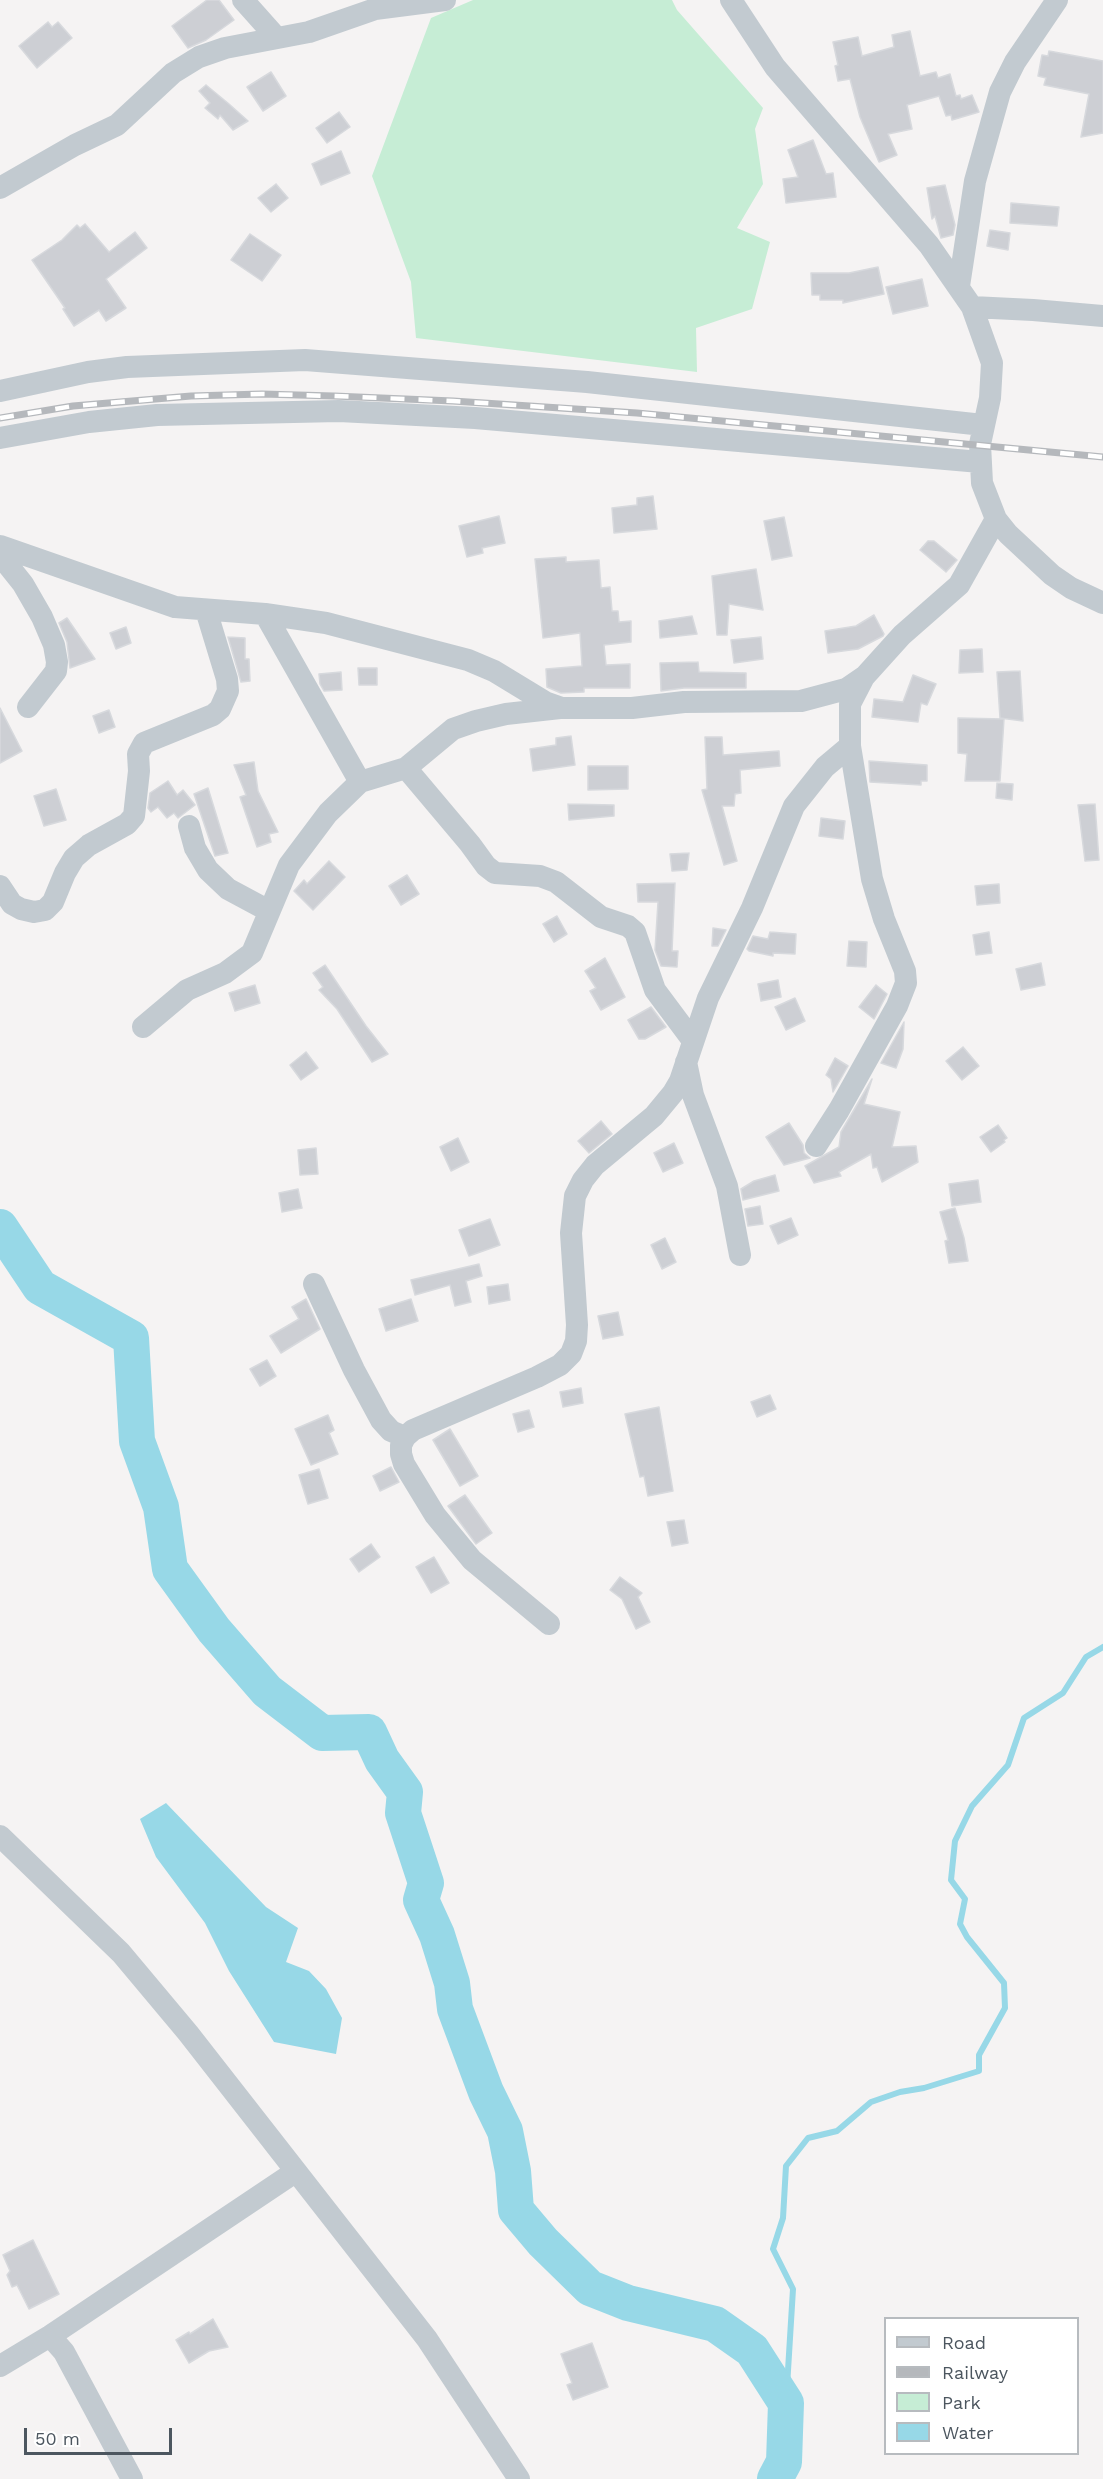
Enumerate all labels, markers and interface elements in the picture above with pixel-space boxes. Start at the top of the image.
legend [884,2317,1079,2455]
text: Road [942,2332,986,2353]
text: Railway [942,2362,1008,2383]
text: Park [942,2392,981,2413]
scale bar [27,2416,176,2454]
text: Water [942,2422,994,2443]
text: 50 m [35,2428,80,2449]

